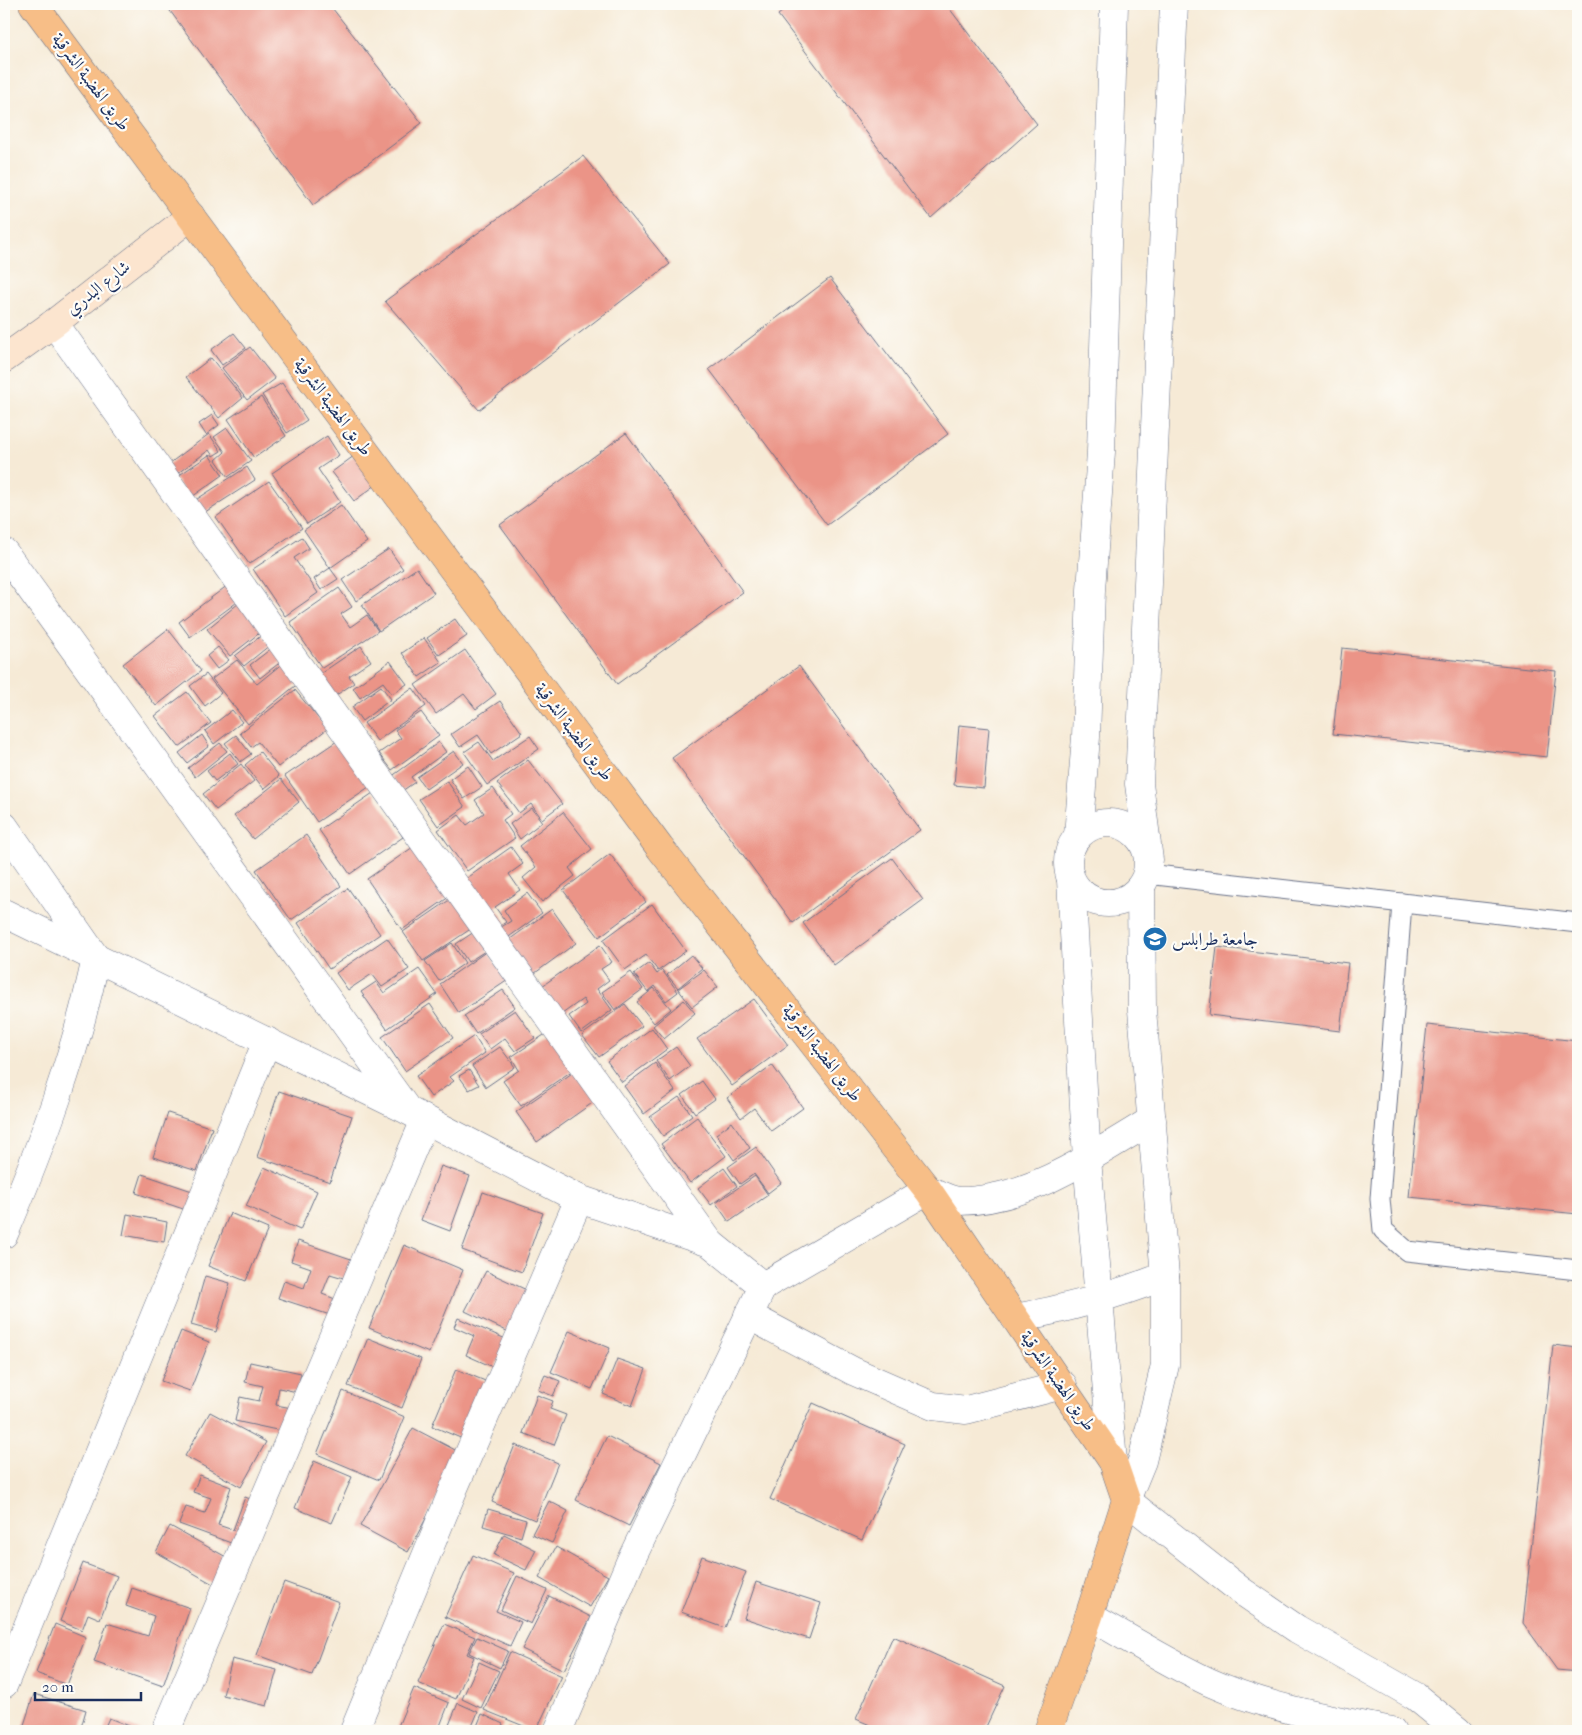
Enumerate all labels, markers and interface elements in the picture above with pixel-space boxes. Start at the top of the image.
street label: طريق الهضبة الشرقية [46,29,135,136]
street label: شارع البدري [62,256,137,323]
street label: طريق الهضبة الشرقية [288,354,377,461]
street label: طريق الهضبة الشرقية [529,679,618,786]
school or university icon: جامعة طرابلس [1142,926,1168,952]
place label: جامعة طرابلس [1172,929,1258,951]
street label: طريق الهضبة الشرقية [777,1000,866,1106]
street label: طريق الهضبة الشرقية [1015,1327,1100,1436]
scale bar [35,1670,141,1702]
text: 20 m [42,1678,74,1696]

